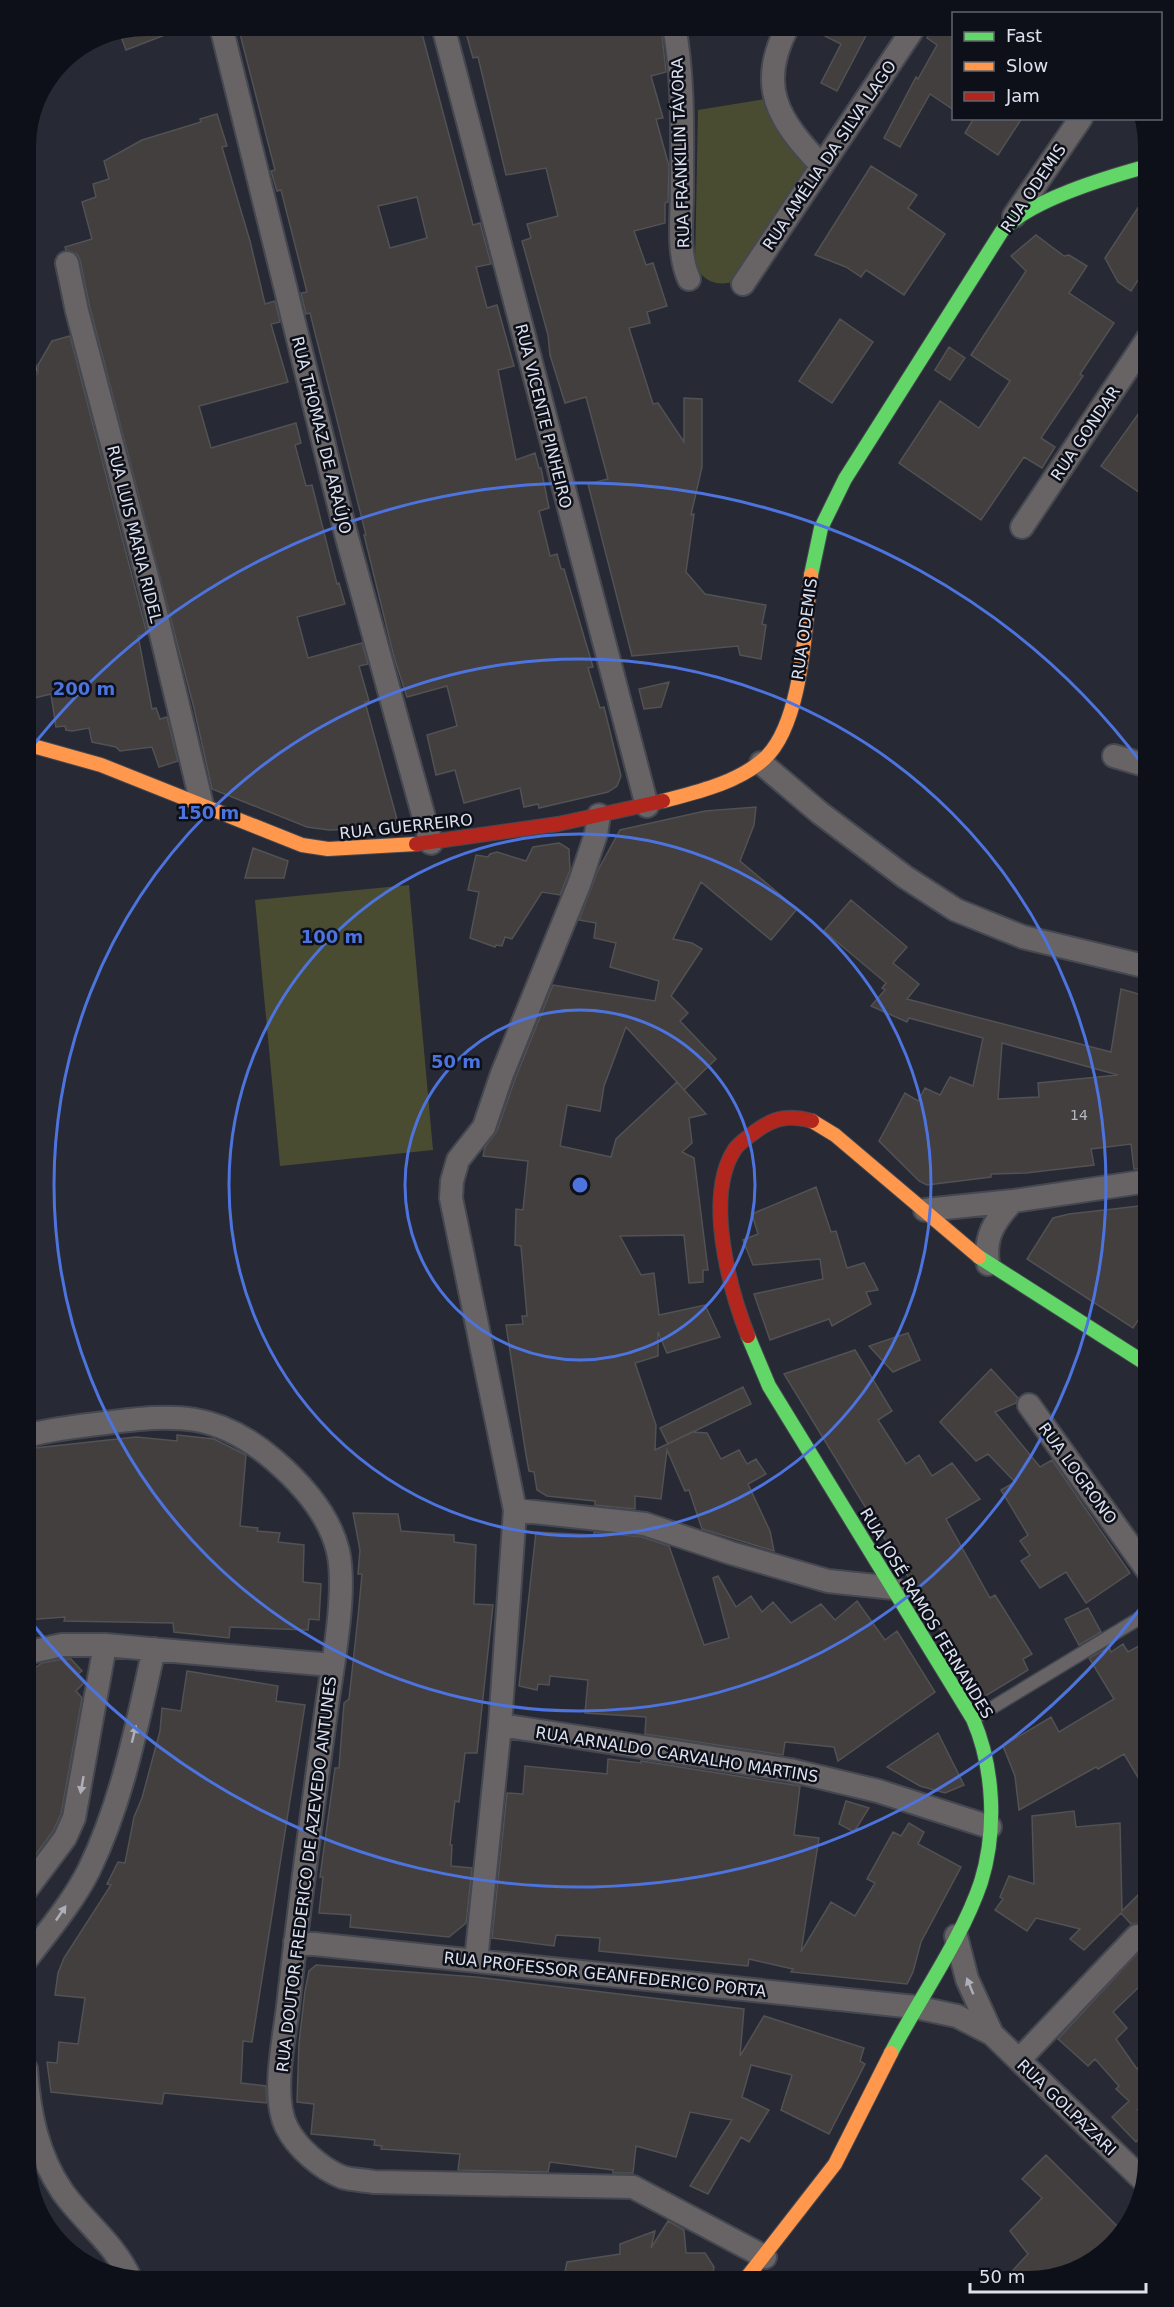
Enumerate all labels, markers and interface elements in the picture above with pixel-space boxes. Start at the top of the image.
legend [952,12,1162,120]
text: Fast [1006,25,1042,46]
text: Slow [1006,55,1048,76]
street label: RUA FRANKILIN TÁVORA [668,57,693,248]
street label: RUA AMÉLIA DA SILVA LAGO [759,57,900,254]
text: Jam [1005,85,1040,106]
street label: RUA ODEMIS [997,140,1070,236]
street label: RUA VICENTE PINHEIRO [511,322,576,510]
street label: RUA THOMAZ DE ARAÚJO [288,334,355,536]
street label: RUA GONDAR [1047,382,1124,484]
street label: RUA LUIS MARIA RIDEL [103,443,166,625]
street label: RUA ODEMIS [788,577,821,681]
text: 200 m [53,678,115,699]
text: 150 m [177,802,239,823]
street label: RUA GUERREIRO [338,810,474,843]
text: 100 m [301,926,363,947]
text: 50 m [431,1051,481,1072]
house number: 14 [1070,1107,1088,1123]
centre of rings [570,1175,590,1195]
street label: RUA LOGRONO [1035,1419,1121,1528]
street label: RUA JOSÉ RAMOS FERNANDES [856,1504,997,1722]
street label: RUA DOUTOR FREDERICO DE AZEVEDO ANTUNES [273,1675,340,2073]
street label: RUA ARNALDO CARVALHO MARTINS [534,1723,820,1786]
one-way arrow [130,1725,140,1744]
one-way arrow [77,1776,86,1795]
one-way arrow [55,1906,67,1922]
street label: RUA PROFESSOR GEANFEDERICO PORTA [443,1948,767,2001]
one-way arrow [965,1977,975,1995]
street label: RUA GOLPAZARI [1013,2055,1120,2159]
scale bar [970,2256,1146,2294]
text: 50 m [979,2266,1025,2287]

